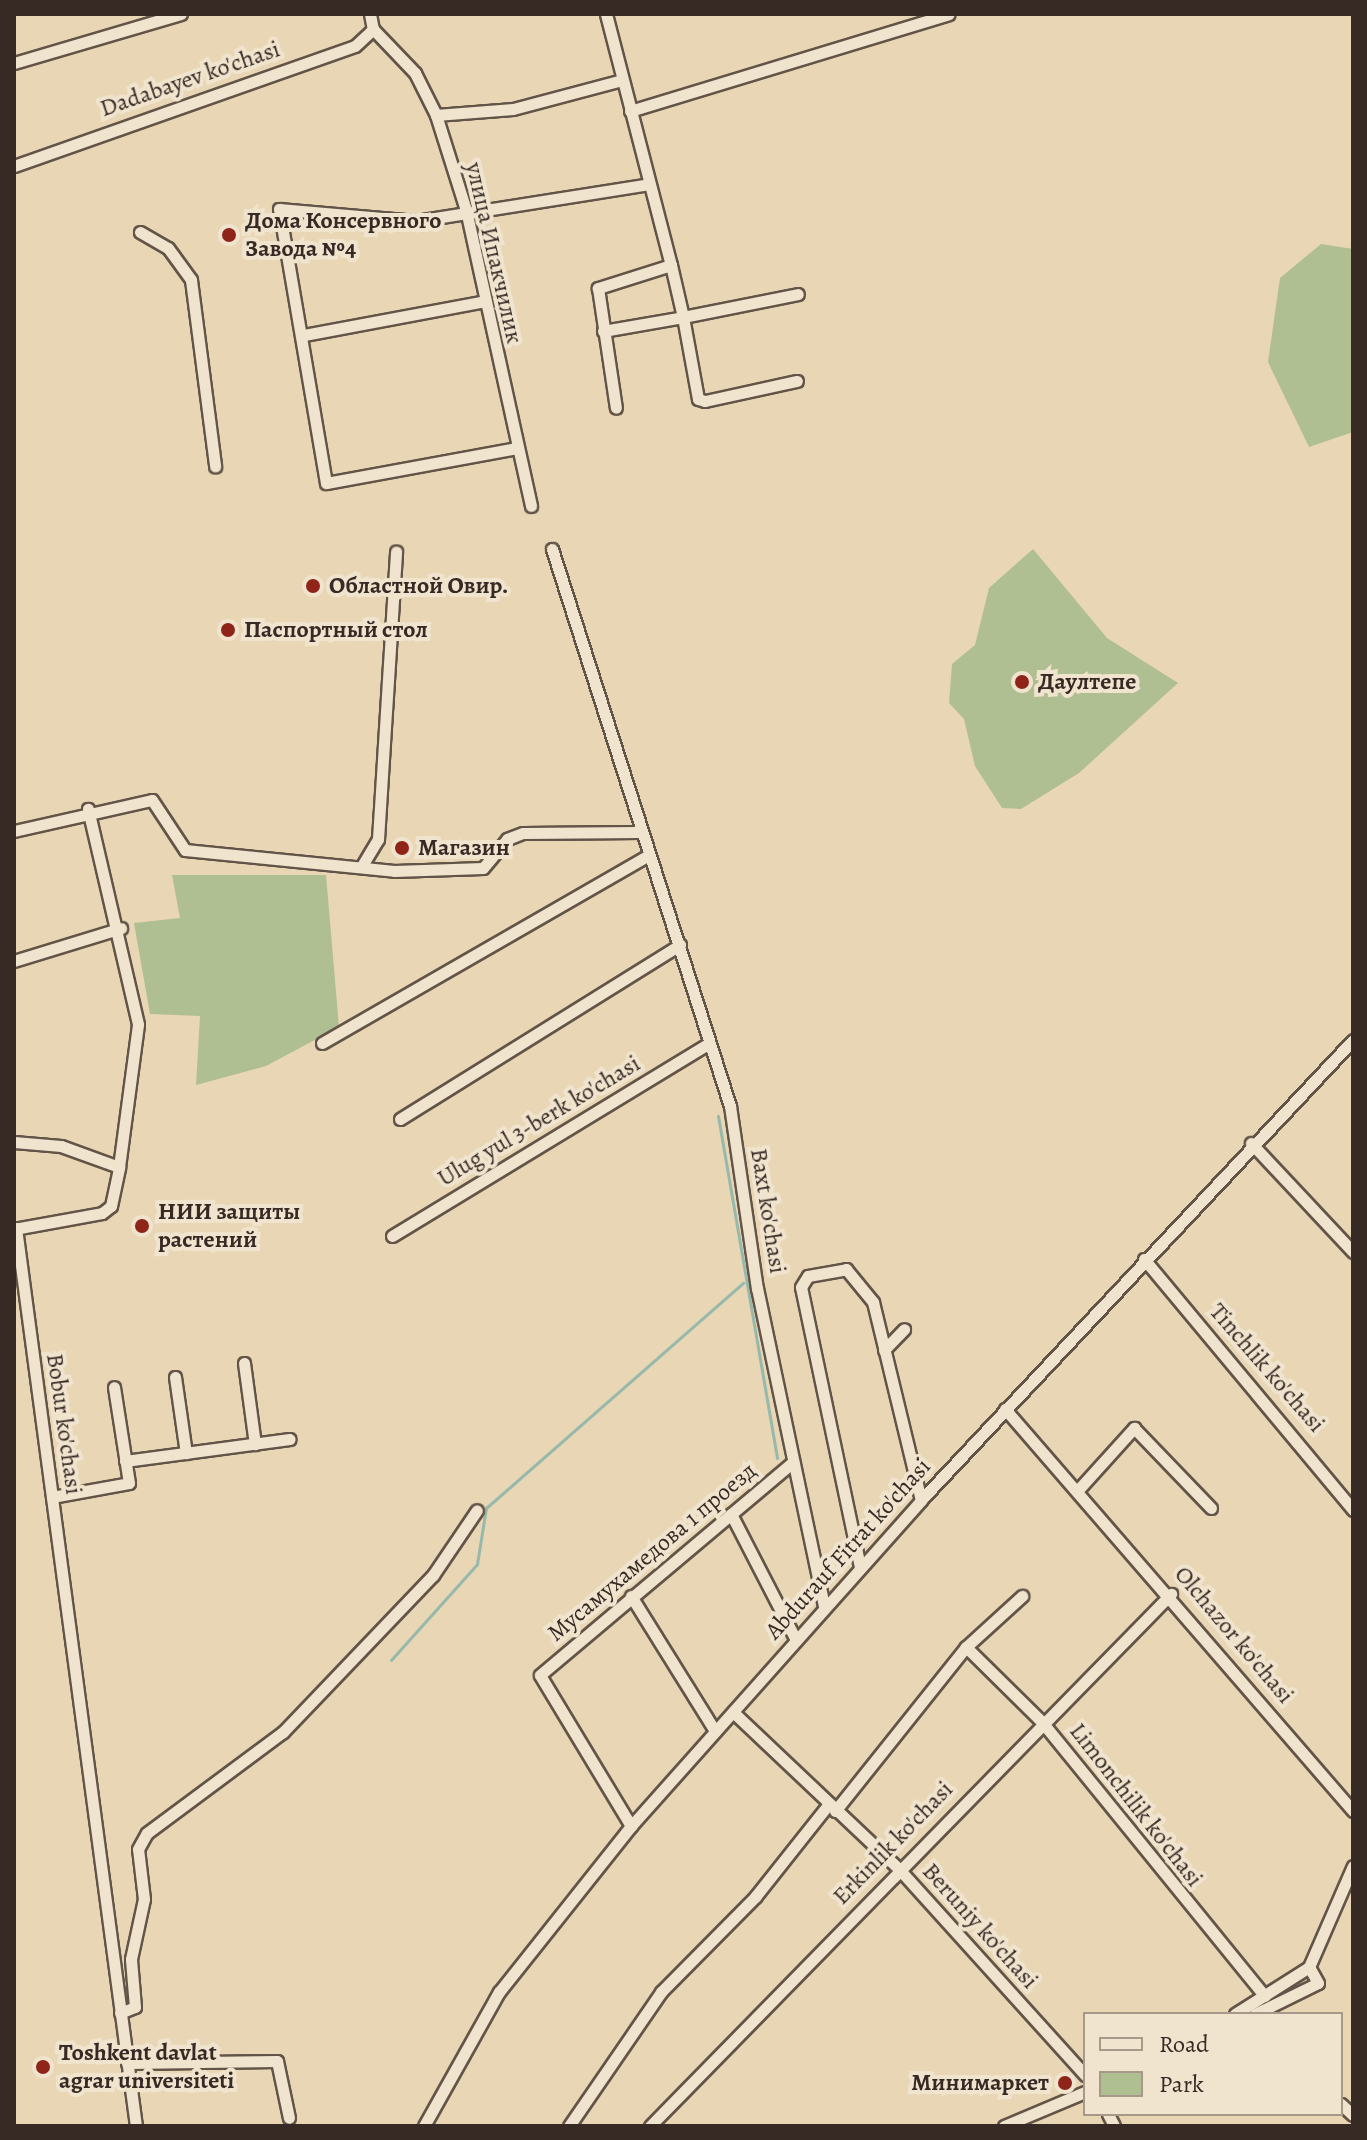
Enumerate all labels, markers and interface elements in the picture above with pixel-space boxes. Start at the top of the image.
street label: Dadabayev ko'chasi [96,35,284,123]
street label: улица Ипакчилик [459,160,529,346]
place label: Дома Консервного Завода №4 [245,207,441,263]
marker: Дома Консервного Завода №4 [220,226,238,244]
place label: Областной Овир. [329,572,508,600]
marker: Областной Овир. [304,577,322,595]
place label: Паспортный стол [244,616,428,644]
marker: Паспортный стол [219,621,237,639]
place label: Даултепе [1038,668,1136,696]
marker: Даултепе [1013,673,1031,691]
place label: Магазин [418,834,510,862]
marker: Магазин [393,839,411,857]
street label: Ulug yul 3-berk ko'chasi [433,1049,645,1193]
street label: Baxt ko'chasi [744,1146,792,1276]
place label: НИИ защиты растений [158,1198,300,1254]
marker: НИИ защиты растений [133,1217,151,1235]
street label: Tinchlik ko'chasi [1203,1298,1331,1438]
street label: Bobur ko'chasi [40,1352,88,1496]
street label: Abdurauf Fitrat ko'chasi [759,1453,937,1645]
street label: Мусамухамедова 1 проезд [542,1456,762,1648]
street label: Olchazor ko'chasi [1168,1560,1300,1710]
street label: Limonchilik ko'chasi [1063,1717,1209,1893]
street label: Erkinlik ko'chasi [827,1775,959,1911]
street label: Beruniy ko'chasi [916,1857,1044,1995]
legend [1083,2012,1343,2116]
text: Road [1159,2028,1209,2060]
place label: Toshkent davlat agrar universiteti [59,2039,234,2095]
marker: Toshkent davlat agrar universiteti [34,2058,52,2076]
text: Park [1159,2068,1204,2100]
place label: Минимаркет [911,2069,1049,2097]
marker: Минимаркет [1056,2074,1074,2092]

